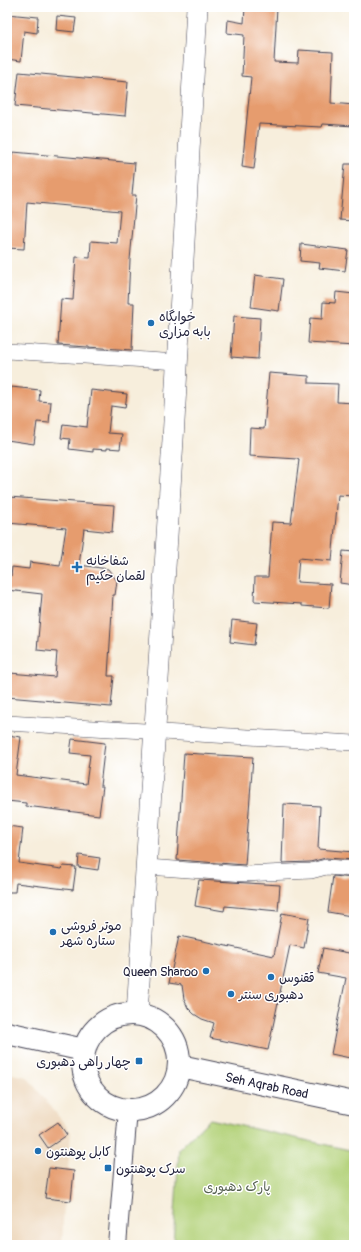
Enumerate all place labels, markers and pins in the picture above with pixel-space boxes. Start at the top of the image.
place label: خوابگاه بابه مزاری [159,309,211,340]
marker: خوابگاه بابه مزاری [146,318,156,328]
place label: شفاخانه لقمان حکیم [86,553,145,586]
marker: شفاخانه لقمان حکیم [71,561,83,573]
place label: موتر فروشی ستاره شهر [60,918,122,949]
marker: موتر فروشی ستاره شهر [48,927,58,937]
place label: Queen Sharoo [123,964,198,980]
marker: Queen Sharoo [201,966,211,976]
place label: ققنوس [279,970,315,986]
marker: ققنوس [266,972,276,982]
place label: دهبوری سنتر [238,987,304,1003]
marker: دهبوری سنتر [226,989,236,999]
place label: چهار راهی دهبوری [36,1054,131,1071]
marker: چهار راهی دهبوری [134,1056,144,1066]
place label: کابل پوهنتون [46,1144,111,1160]
marker: کابل پوهنتون [33,1146,43,1156]
place label: سرک پوهنتون [116,1161,186,1177]
marker: سرک پوهنتون [103,1163,113,1173]

